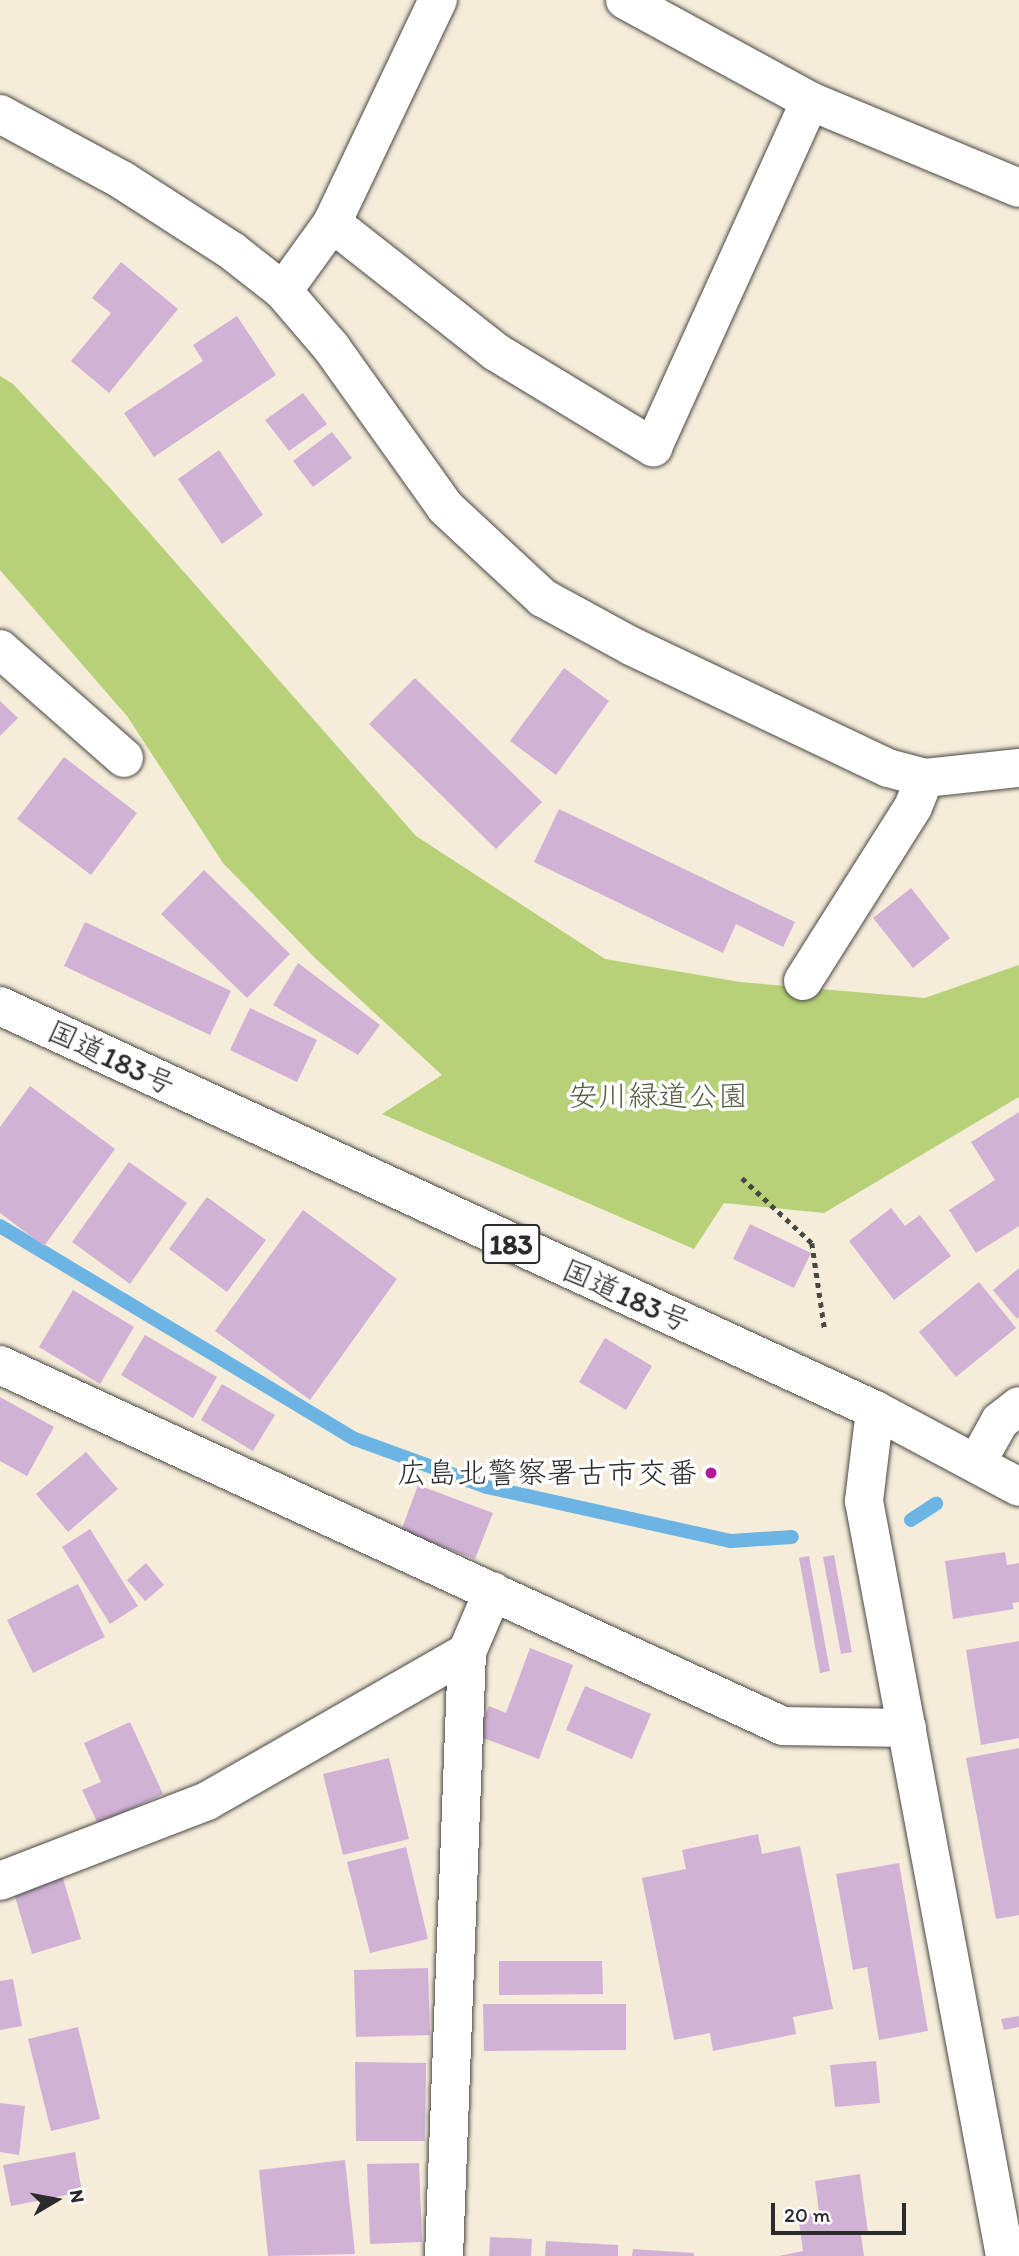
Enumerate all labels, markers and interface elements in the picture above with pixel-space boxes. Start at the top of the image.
street label: 国道183号 [41,1013,181,1103]
park label: 安川緑道公園 [568,1078,748,1114]
road number: 183 [481,1220,541,1268]
street label: 国道183号 [556,1252,696,1340]
place label: 広島北警察署古市交番 [397,1455,697,1491]
marker: 広島北警察署古市交番 [703,1465,719,1481]
north arrow [21,2165,91,2235]
text: N [65,2188,90,2205]
scale bar [774,2190,909,2234]
text: 20 m [784,2202,830,2227]

